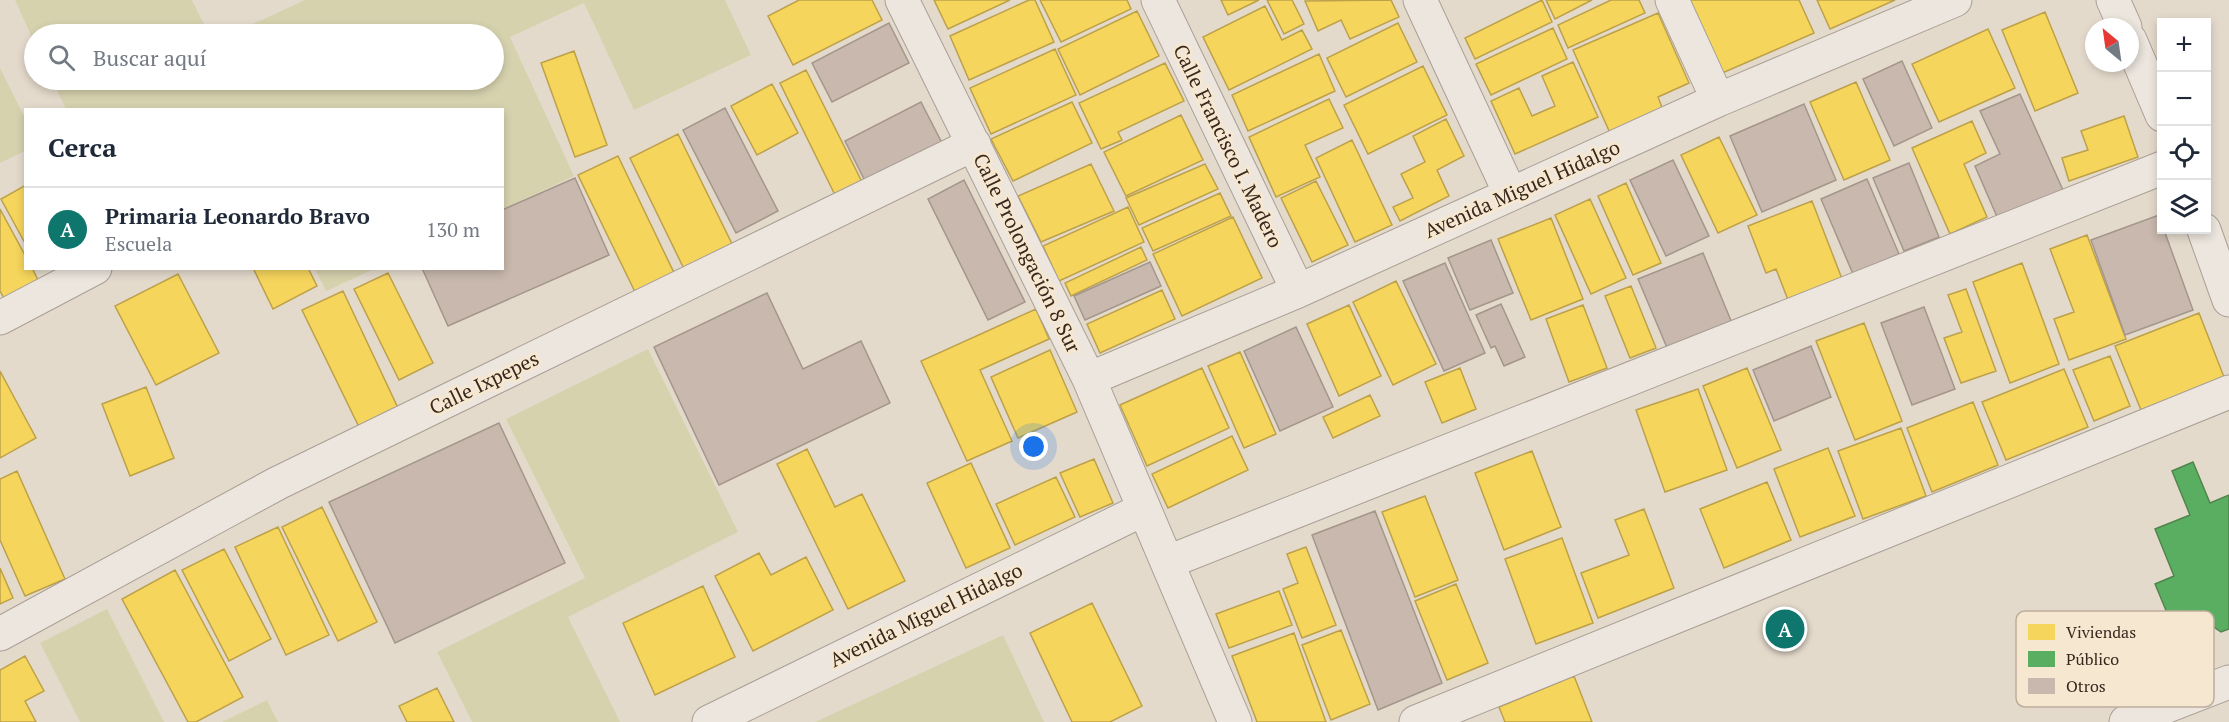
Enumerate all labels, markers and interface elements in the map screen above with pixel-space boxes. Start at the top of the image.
north arrow [2085,18,2139,72]
map controls [2157,18,2211,234]
button: + [2157,18,2211,72]
search box [24,24,504,90]
street label: Calle Francisco I. Madero [1167,39,1290,252]
icon: search [45,41,78,74]
text: Buscar aquí [93,43,206,72]
button: − [2157,72,2211,126]
button: locate [2157,126,2211,180]
text: Cerca [48,130,117,164]
street label: Avenida Miguel Hidalgo [1420,133,1624,244]
street label: Calle Prolongación 8 Sur [967,149,1088,357]
button: layers [2157,180,2211,234]
text: Primaria Leonardo Bravo [105,201,370,230]
text: A [60,216,75,243]
text: 130 m [426,216,480,243]
text: Escuela [105,230,172,257]
street label: Calle Ixpepes [424,344,543,421]
your location [1019,432,1048,461]
street label: Avenida Miguel Hidalgo [825,556,1027,673]
pin: A [1766,606,1804,652]
legend [2016,611,2214,707]
text: Viviendas [2066,621,2136,643]
text: Público [2066,648,2119,670]
text: Otros [2066,675,2106,697]

